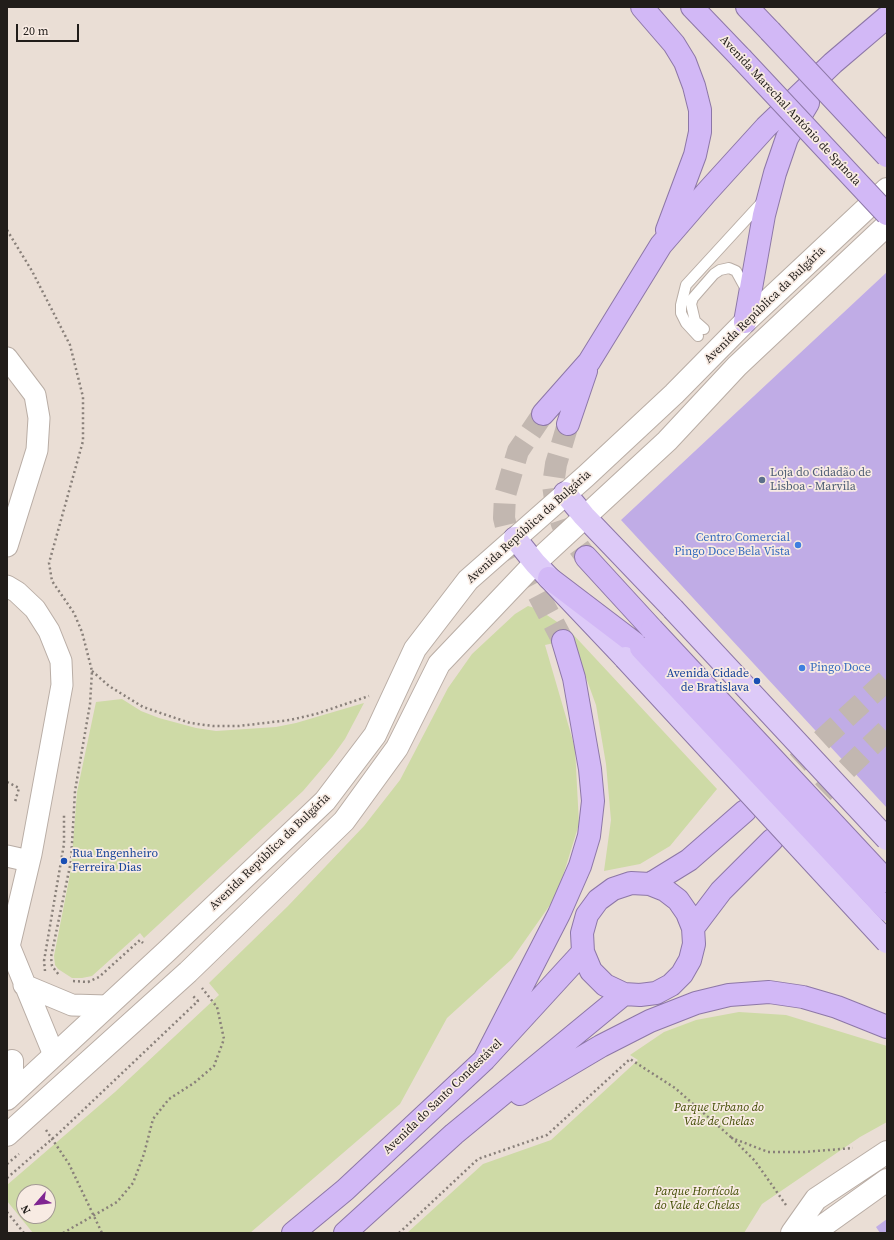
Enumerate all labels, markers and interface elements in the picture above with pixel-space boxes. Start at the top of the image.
scale bar [18,16,81,42]
text: 20 m [23,23,49,39]
street label: Avenida Marechal António de Spínola [716,33,864,189]
street label: Avenida República da Bulgária [702,244,828,366]
place label: Loja do Cidadão de Lisboa - Marvila [770,466,871,494]
street label: Avenida República da Bulgária [464,467,594,587]
marker: Loja do Cidadão de Lisboa - Marvila [757,475,767,485]
place label: Centro Comercial Pingo Doce Bela Vista [674,531,790,559]
marker: Centro Comercial Pingo Doce Bela Vista [793,540,803,550]
place label: Pingo Doce [810,661,871,675]
marker: Pingo Doce [797,663,807,673]
place label: Avenida Cidade de Bratislava [667,667,749,695]
marker: Avenida Cidade de Bratislava [752,676,762,686]
street label: Avenida República da Bulgária [207,791,333,913]
place label: Rua Engenheiro Ferreira Dias [72,847,158,875]
marker: Rua Engenheiro Ferreira Dias [59,856,69,866]
street label: Avenida do Santo Condestável [381,1037,505,1157]
park label: Parque Urbano do Vale de Chelas [674,1101,764,1129]
north arrow [16,1184,56,1224]
park label: Parque Hortícola do Vale de Chelas [654,1185,740,1213]
text: N [17,1202,34,1216]

